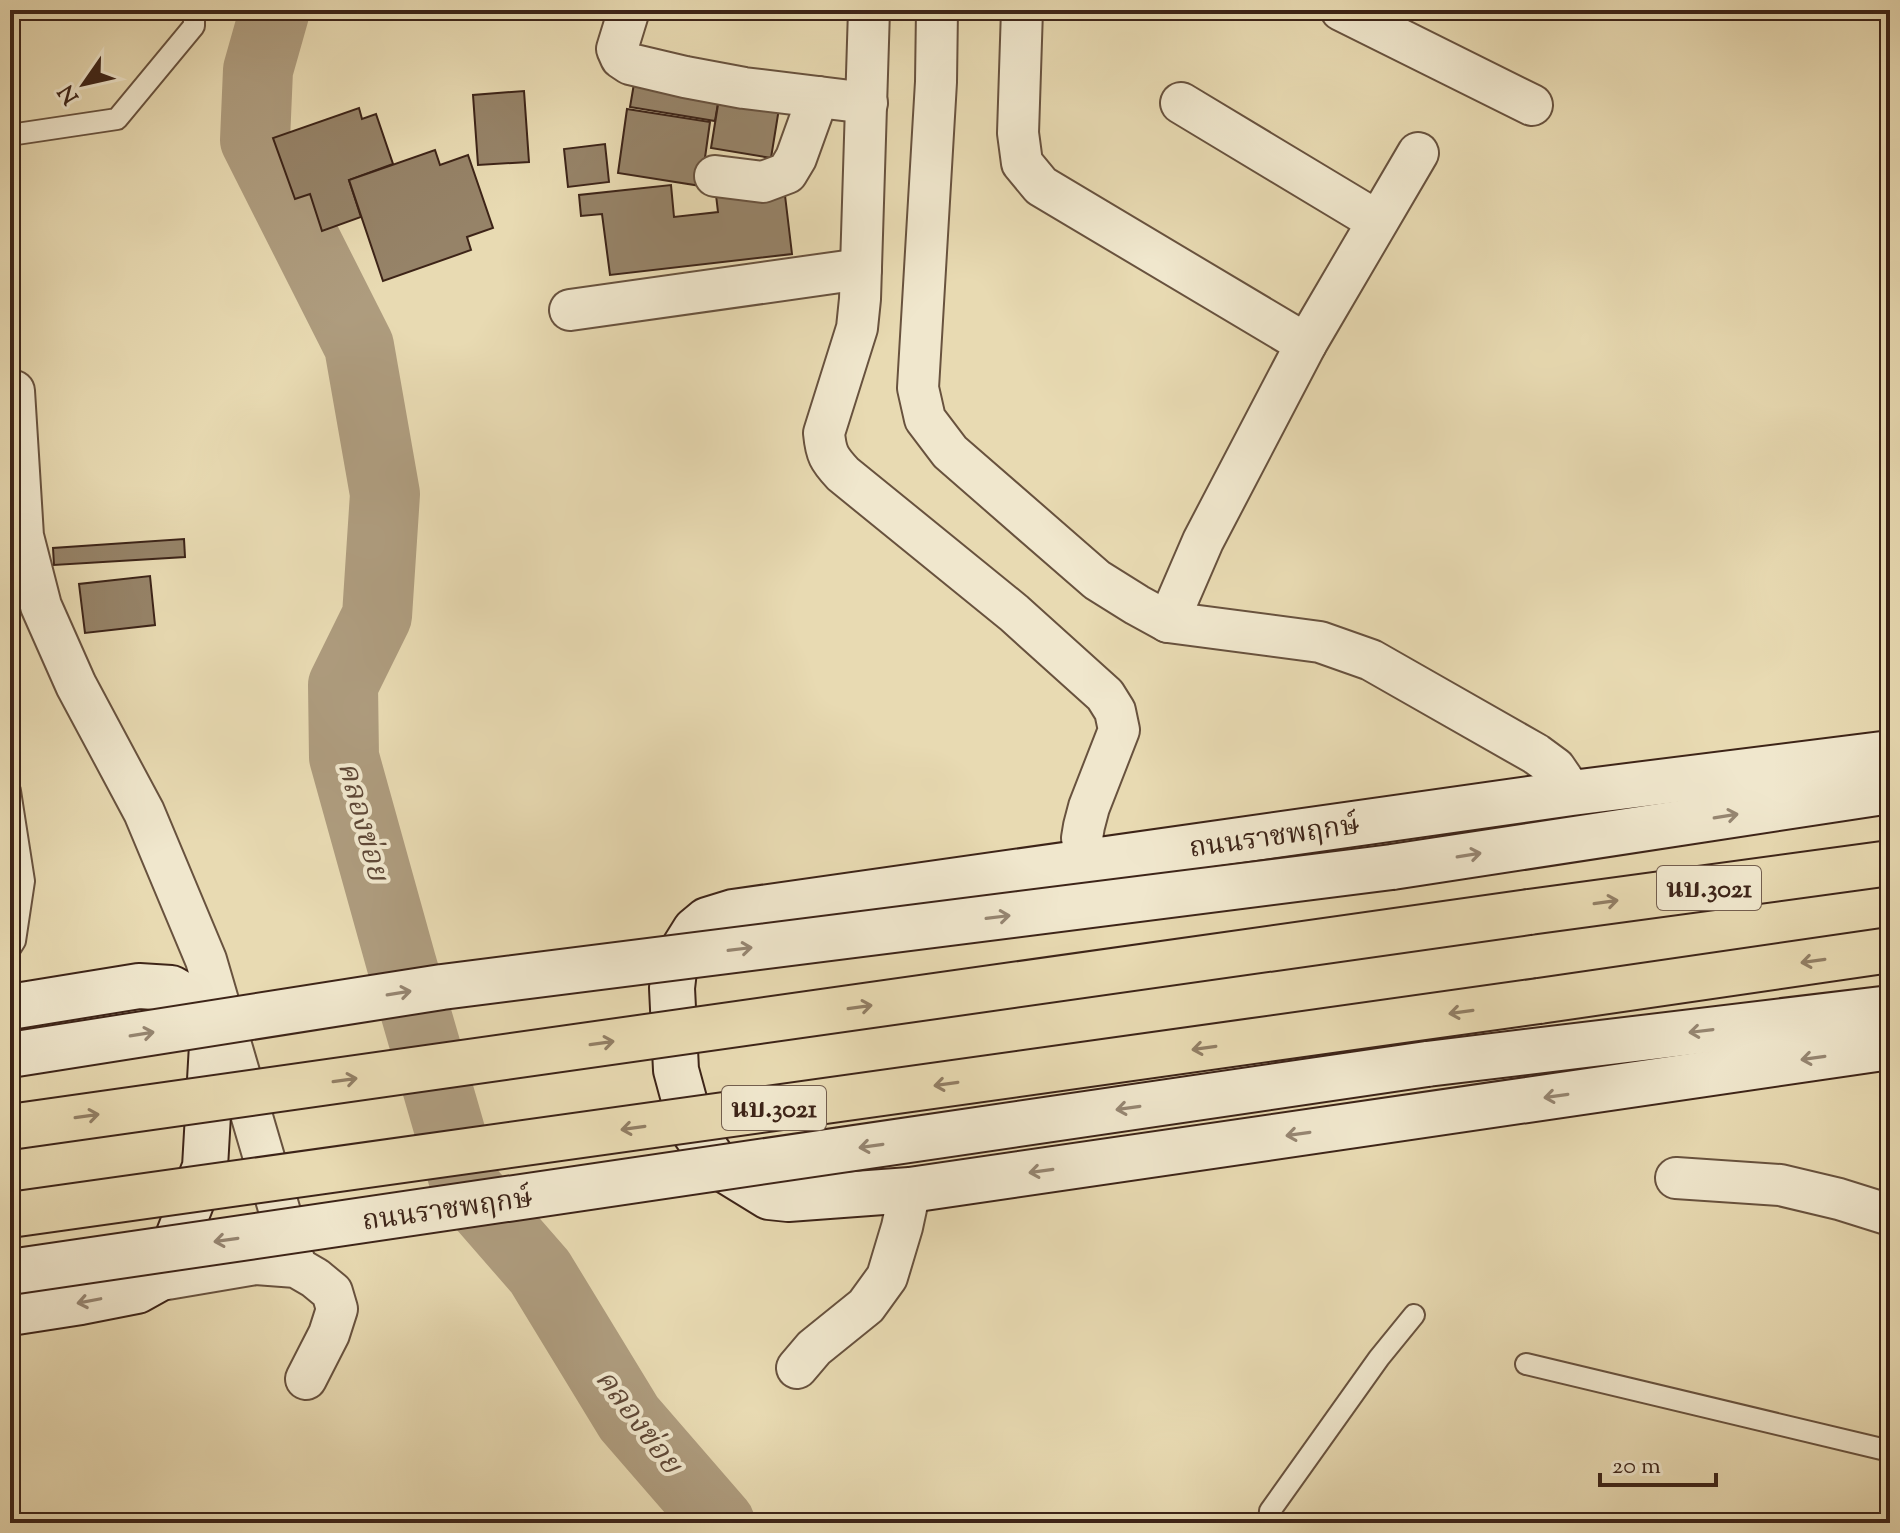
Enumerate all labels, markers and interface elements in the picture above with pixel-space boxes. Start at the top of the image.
north arrow [44,44,124,124]
text: N [51,77,88,110]
water label: คลองข่อย [325,757,399,888]
street label: ถนนราชพฤกษ์ [1187,806,1362,870]
one-way arrow [1713,808,1738,823]
one-way arrow [1456,847,1481,862]
road number: นบ.3021 [1657,866,1761,910]
one-way arrow [1593,894,1618,909]
one-way arrow [984,909,1011,924]
one-way arrow [727,941,752,956]
one-way arrow [1801,954,1826,969]
one-way arrow [386,985,411,1000]
one-way arrow [846,999,872,1014]
one-way arrow [1449,1005,1474,1020]
one-way arrow [1689,1024,1714,1039]
one-way arrow [129,1026,155,1041]
one-way arrow [589,1035,614,1050]
one-way arrow [1192,1041,1217,1056]
one-way arrow [1801,1051,1826,1066]
one-way arrow [332,1072,357,1087]
one-way arrow [934,1077,959,1092]
road number: นบ.3021 [722,1086,826,1130]
one-way arrow [1544,1089,1569,1104]
one-way arrow [1116,1101,1141,1116]
one-way arrow [74,1108,99,1123]
one-way arrow [621,1121,647,1136]
one-way arrow [1286,1127,1312,1142]
one-way arrow [859,1139,884,1154]
one-way arrow [1029,1164,1054,1179]
street label: ถนนราชพฤกษ์ [360,1179,535,1243]
one-way arrow [214,1233,239,1248]
one-way arrow [77,1294,102,1309]
water label: คลองข่อย [583,1361,692,1486]
scale bar [1600,1437,1716,1487]
text: 20 m [1612,1450,1661,1484]

